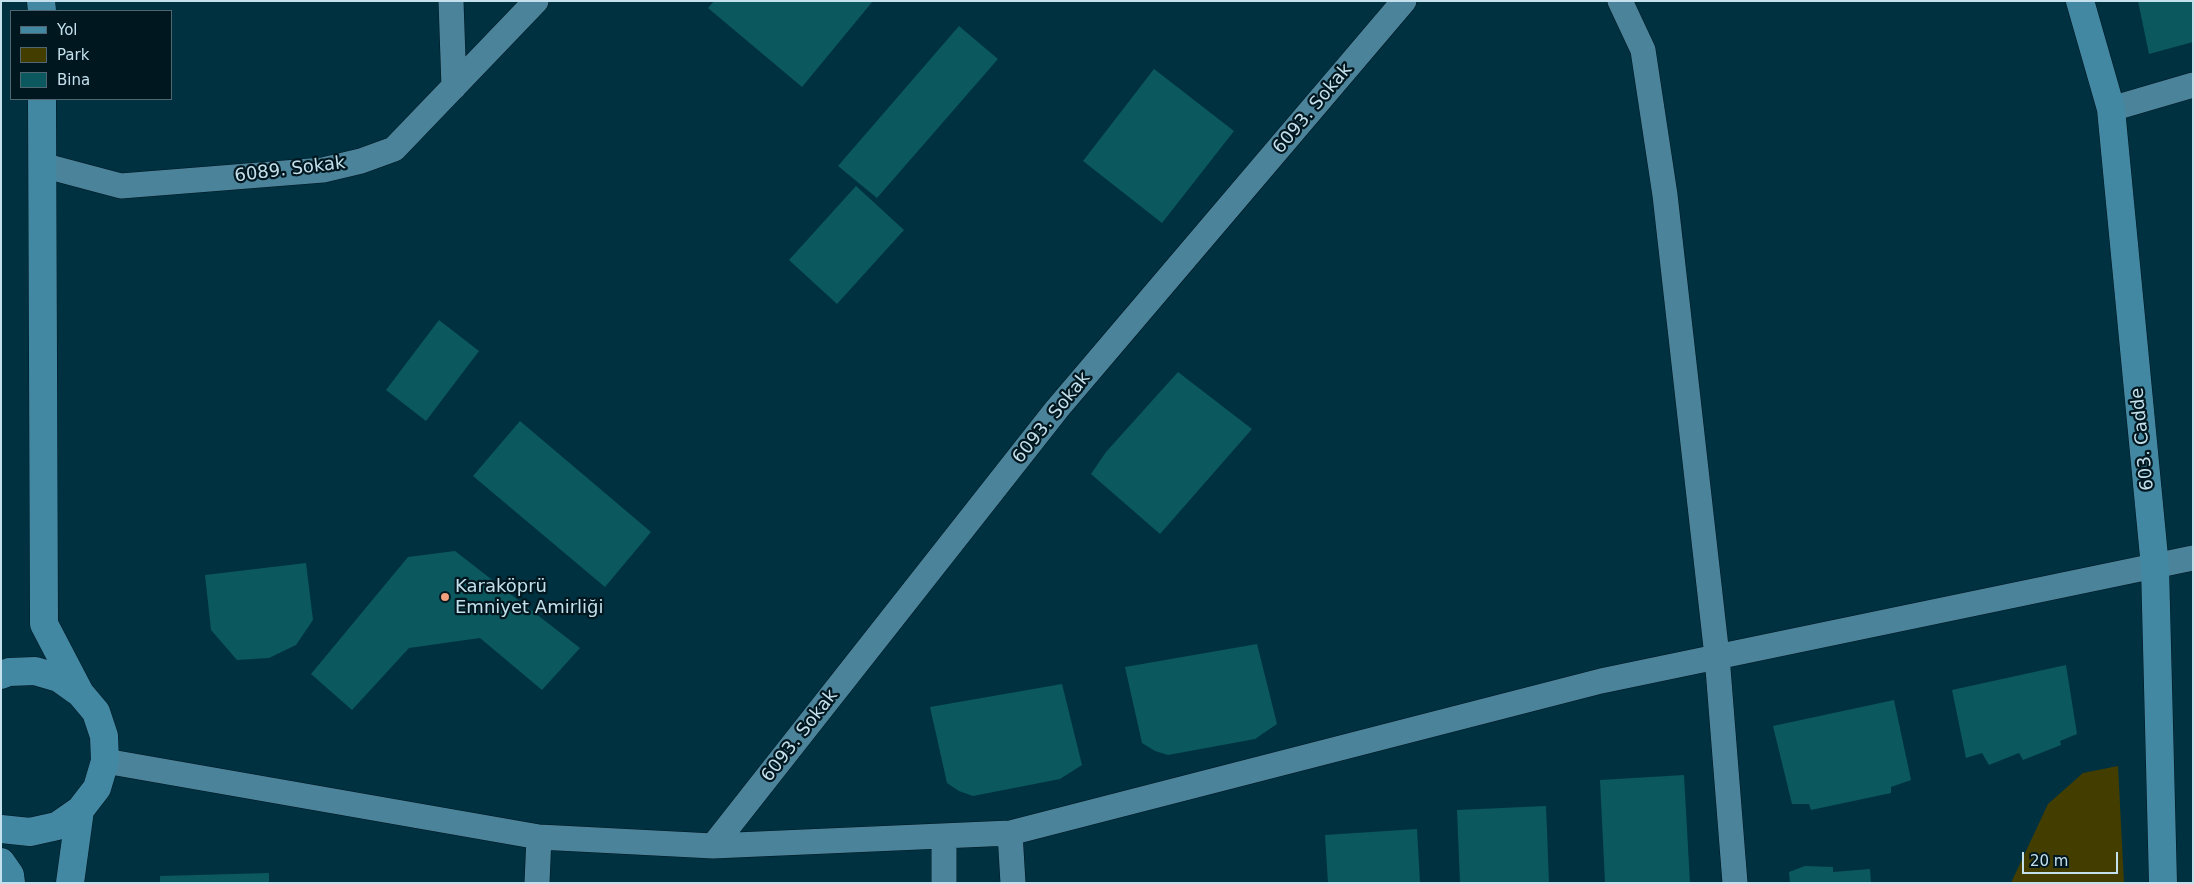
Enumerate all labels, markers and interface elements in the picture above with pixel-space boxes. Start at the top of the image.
legend [10,10,172,100]
text: Yol [57,21,78,39]
text: Park [57,46,89,64]
street label: 6093. Sokak [1269,59,1357,159]
text: Bina [57,71,90,89]
street label: 6089. Sokak [233,153,347,187]
street label: 6093. Sokak [1009,368,1095,468]
street label: 603. Cadde [2127,386,2159,492]
place label: Karaköprü Emniyet Amirliği [455,576,604,618]
marker: Karaköprü Emniyet Amirliği [439,591,451,603]
street label: 6093. Sokak [757,686,843,786]
scale bar [2024,842,2120,874]
text: 20 m [2030,852,2068,870]

